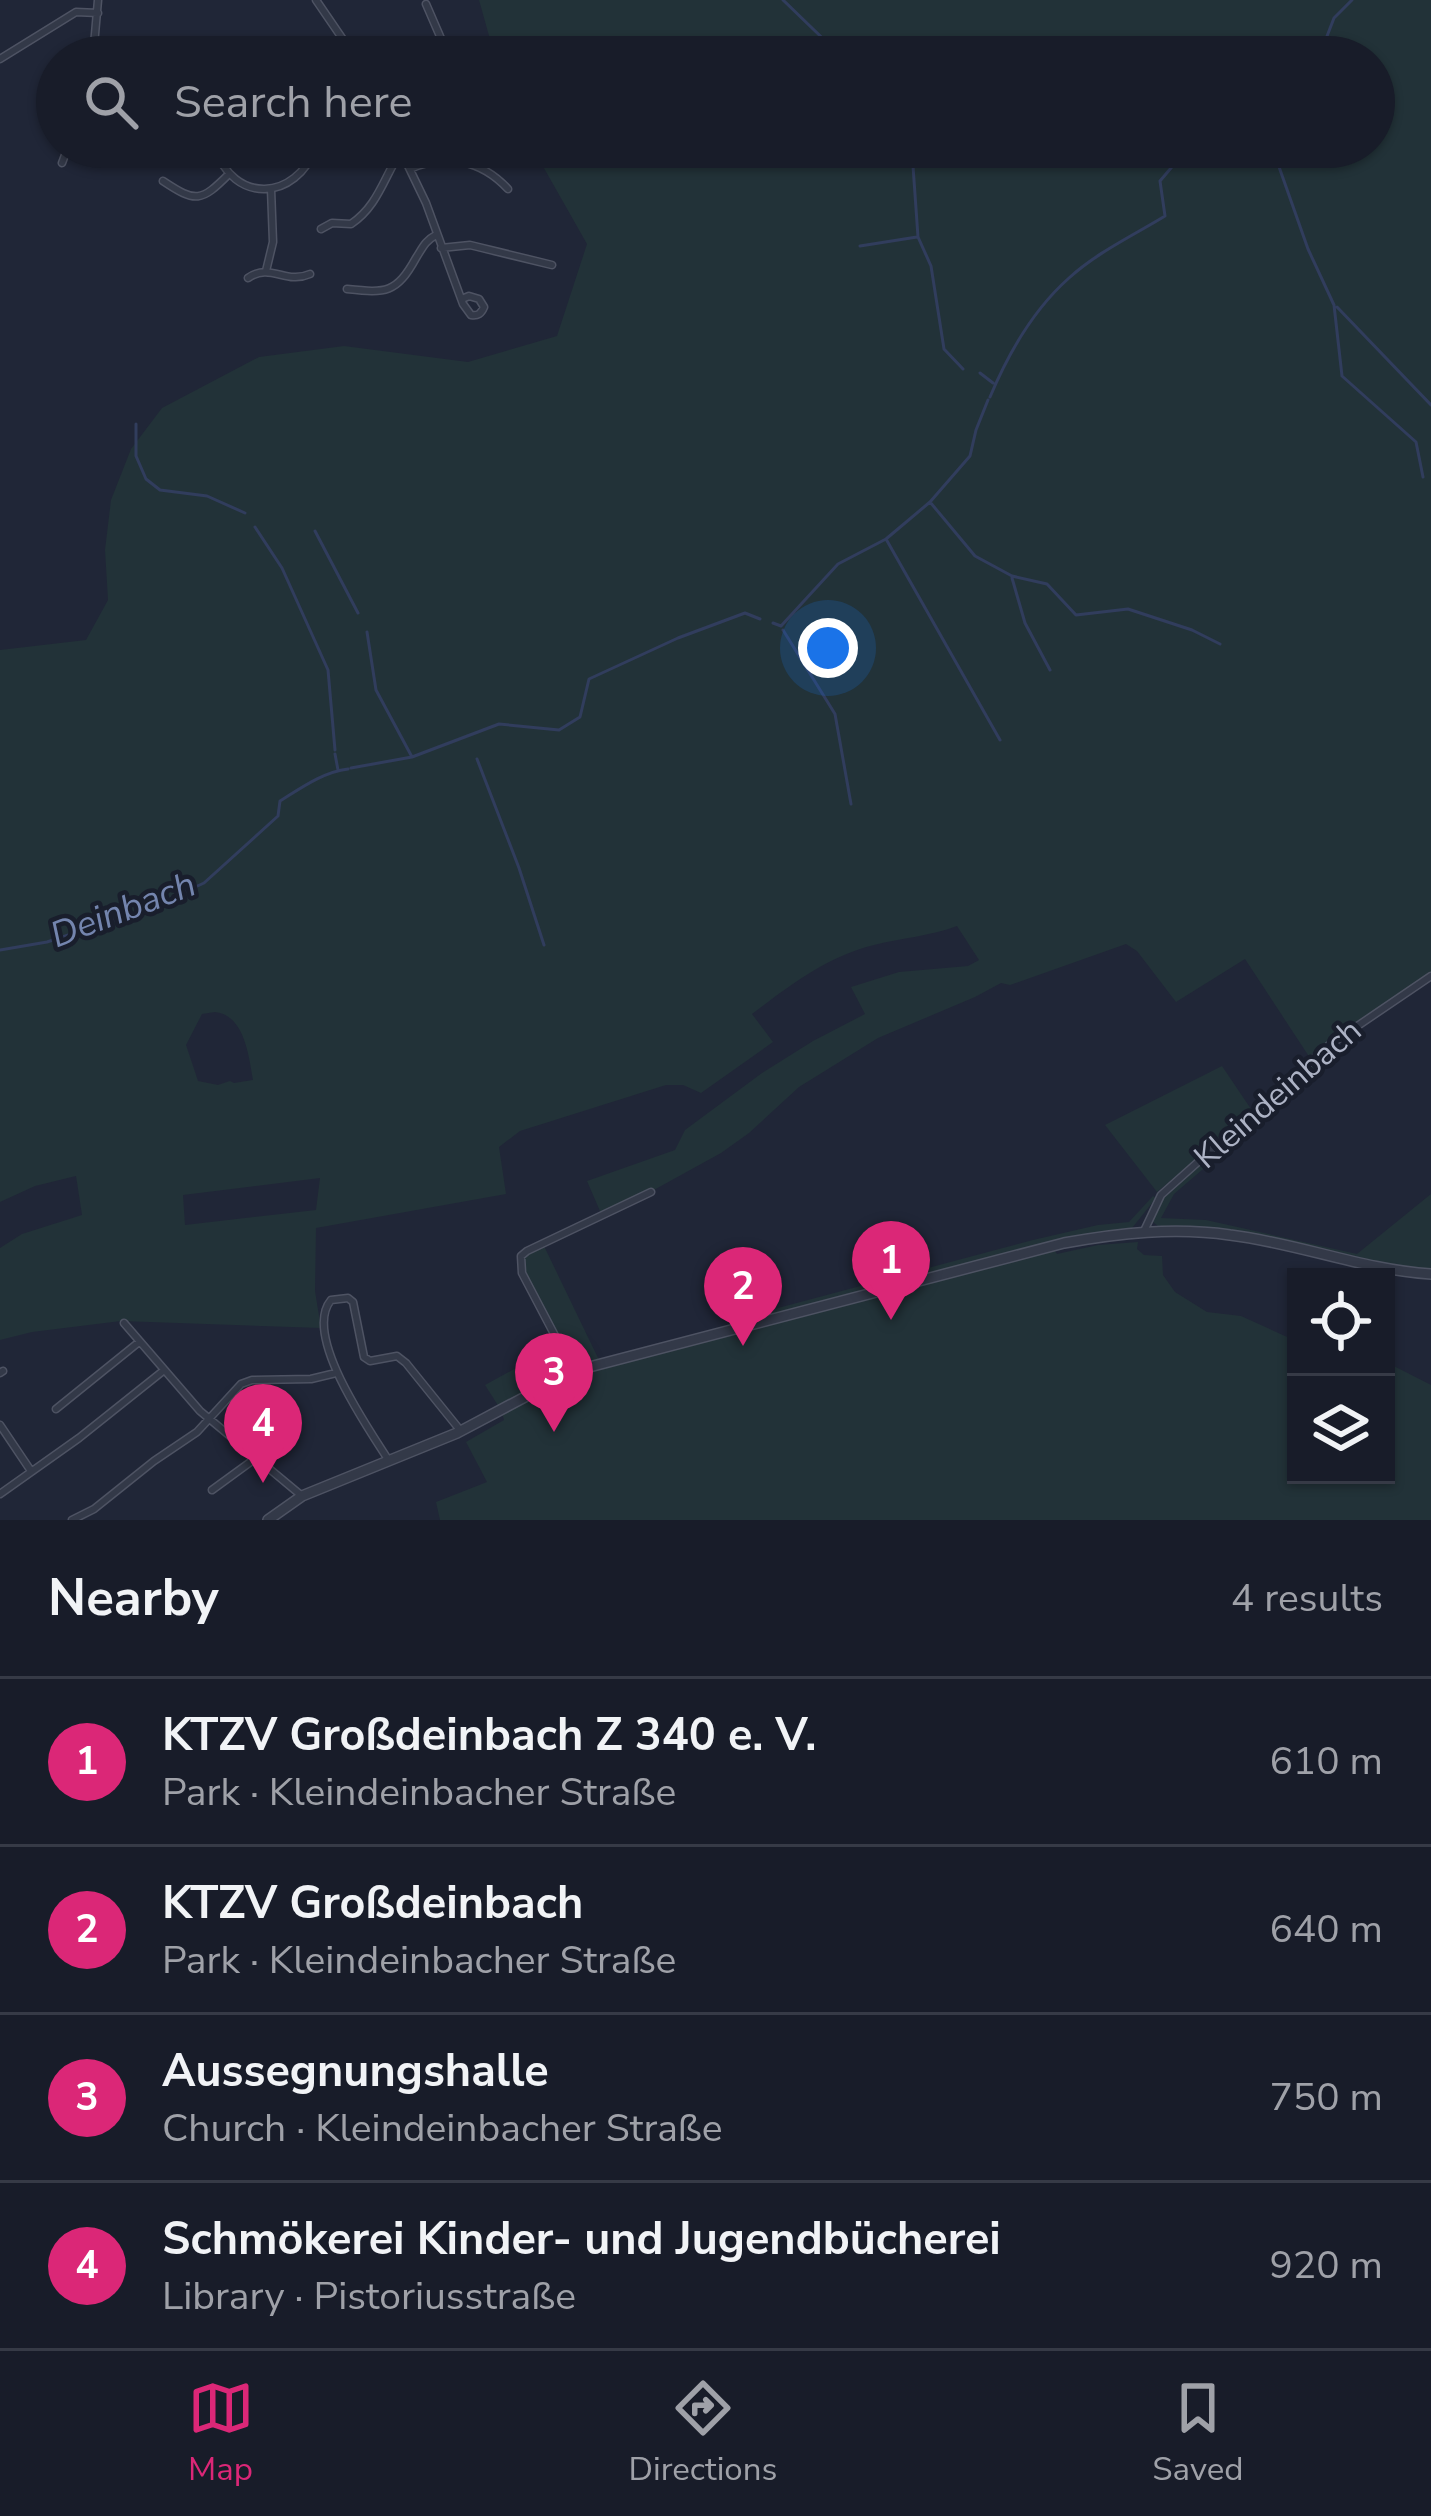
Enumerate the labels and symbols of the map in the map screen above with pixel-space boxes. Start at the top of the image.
your location [798,618,858,678]
water label: Deinbach [43,860,203,960]
street label: Kleindeinbach [1185,1009,1371,1179]
pin: 1 [852,1221,930,1320]
pin: 2 [704,1247,782,1346]
pin: 3 [515,1333,593,1432]
pin: 4 [224,1384,302,1483]

